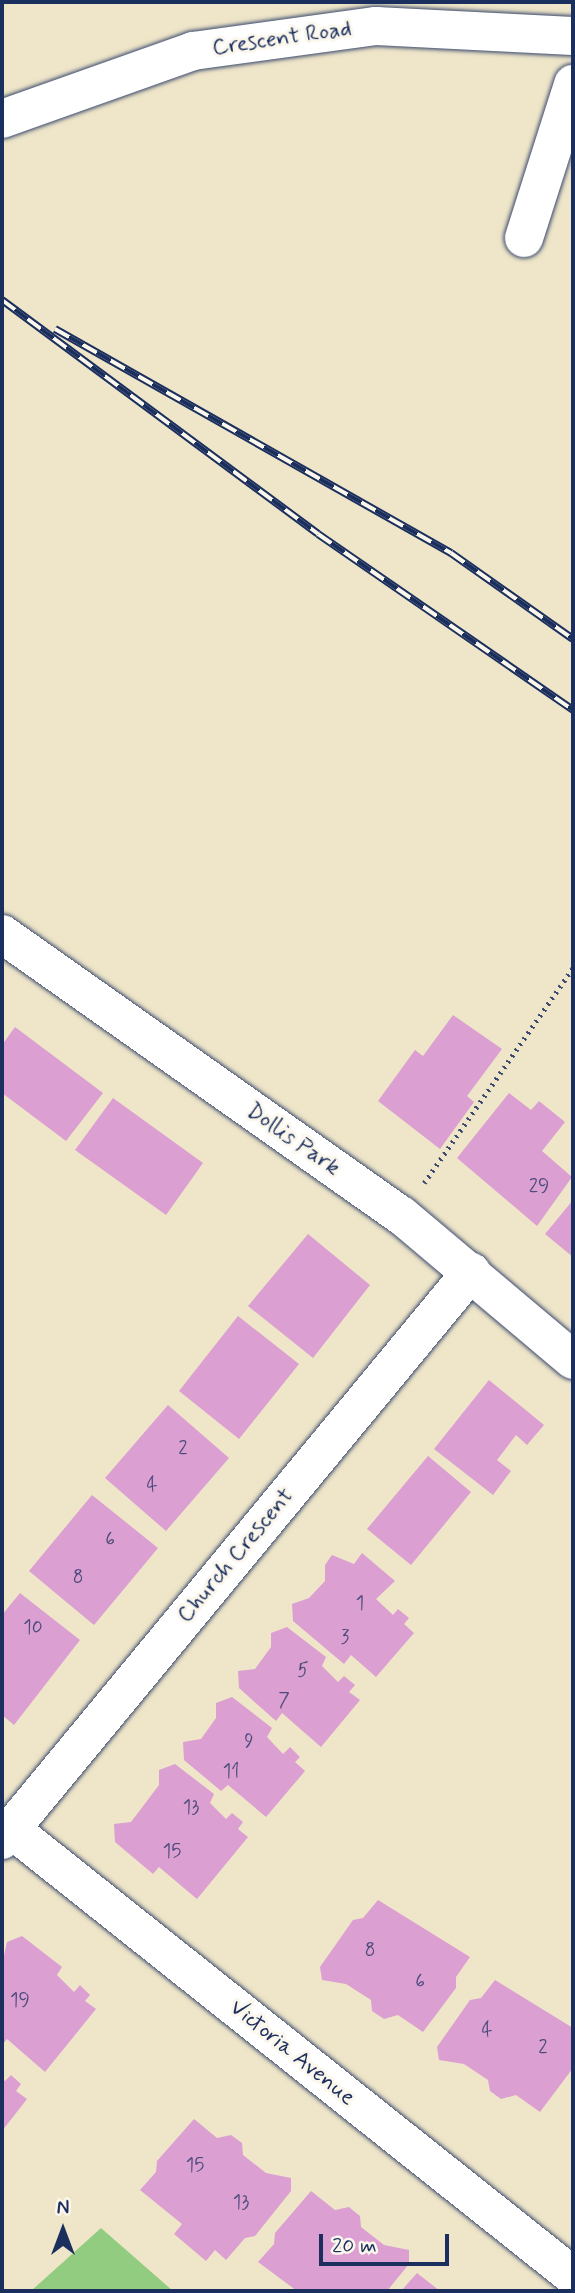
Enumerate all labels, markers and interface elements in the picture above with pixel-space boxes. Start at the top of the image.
street label: Crescent Road [211,16,353,62]
street label: Dollis Park [241,1098,345,1182]
house number: 29 [529,1176,549,1198]
house number: 2 [178,1438,188,1460]
house number: 4 [146,1475,158,1497]
street label: Church Crescent [172,1483,300,1629]
house number: 6 [105,1529,115,1551]
house number: 8 [73,1567,83,1589]
house number: 1 [356,1593,364,1615]
house number: 10 [23,1617,43,1639]
house number: 3 [341,1627,349,1649]
house number: 5 [297,1660,309,1682]
house number: 7 [278,1690,290,1712]
house number: 9 [244,1731,254,1753]
house number: 11 [223,1761,239,1783]
house number: 13 [183,1797,199,1819]
house number: 15 [163,1841,181,1863]
house number: 8 [365,1940,375,1962]
house number: 6 [415,1971,425,1993]
house number: 19 [10,1990,30,2012]
street label: Victoria Avenue [224,1994,360,2112]
house number: 4 [481,2020,493,2042]
house number: 2 [538,2037,548,2059]
house number: 15 [186,2155,204,2177]
house number: 13 [233,2192,249,2214]
north arrow [28,2195,98,2265]
text: N [57,2196,69,2221]
scale bar [323,2220,452,2264]
text: 20 m [332,2232,377,2260]

